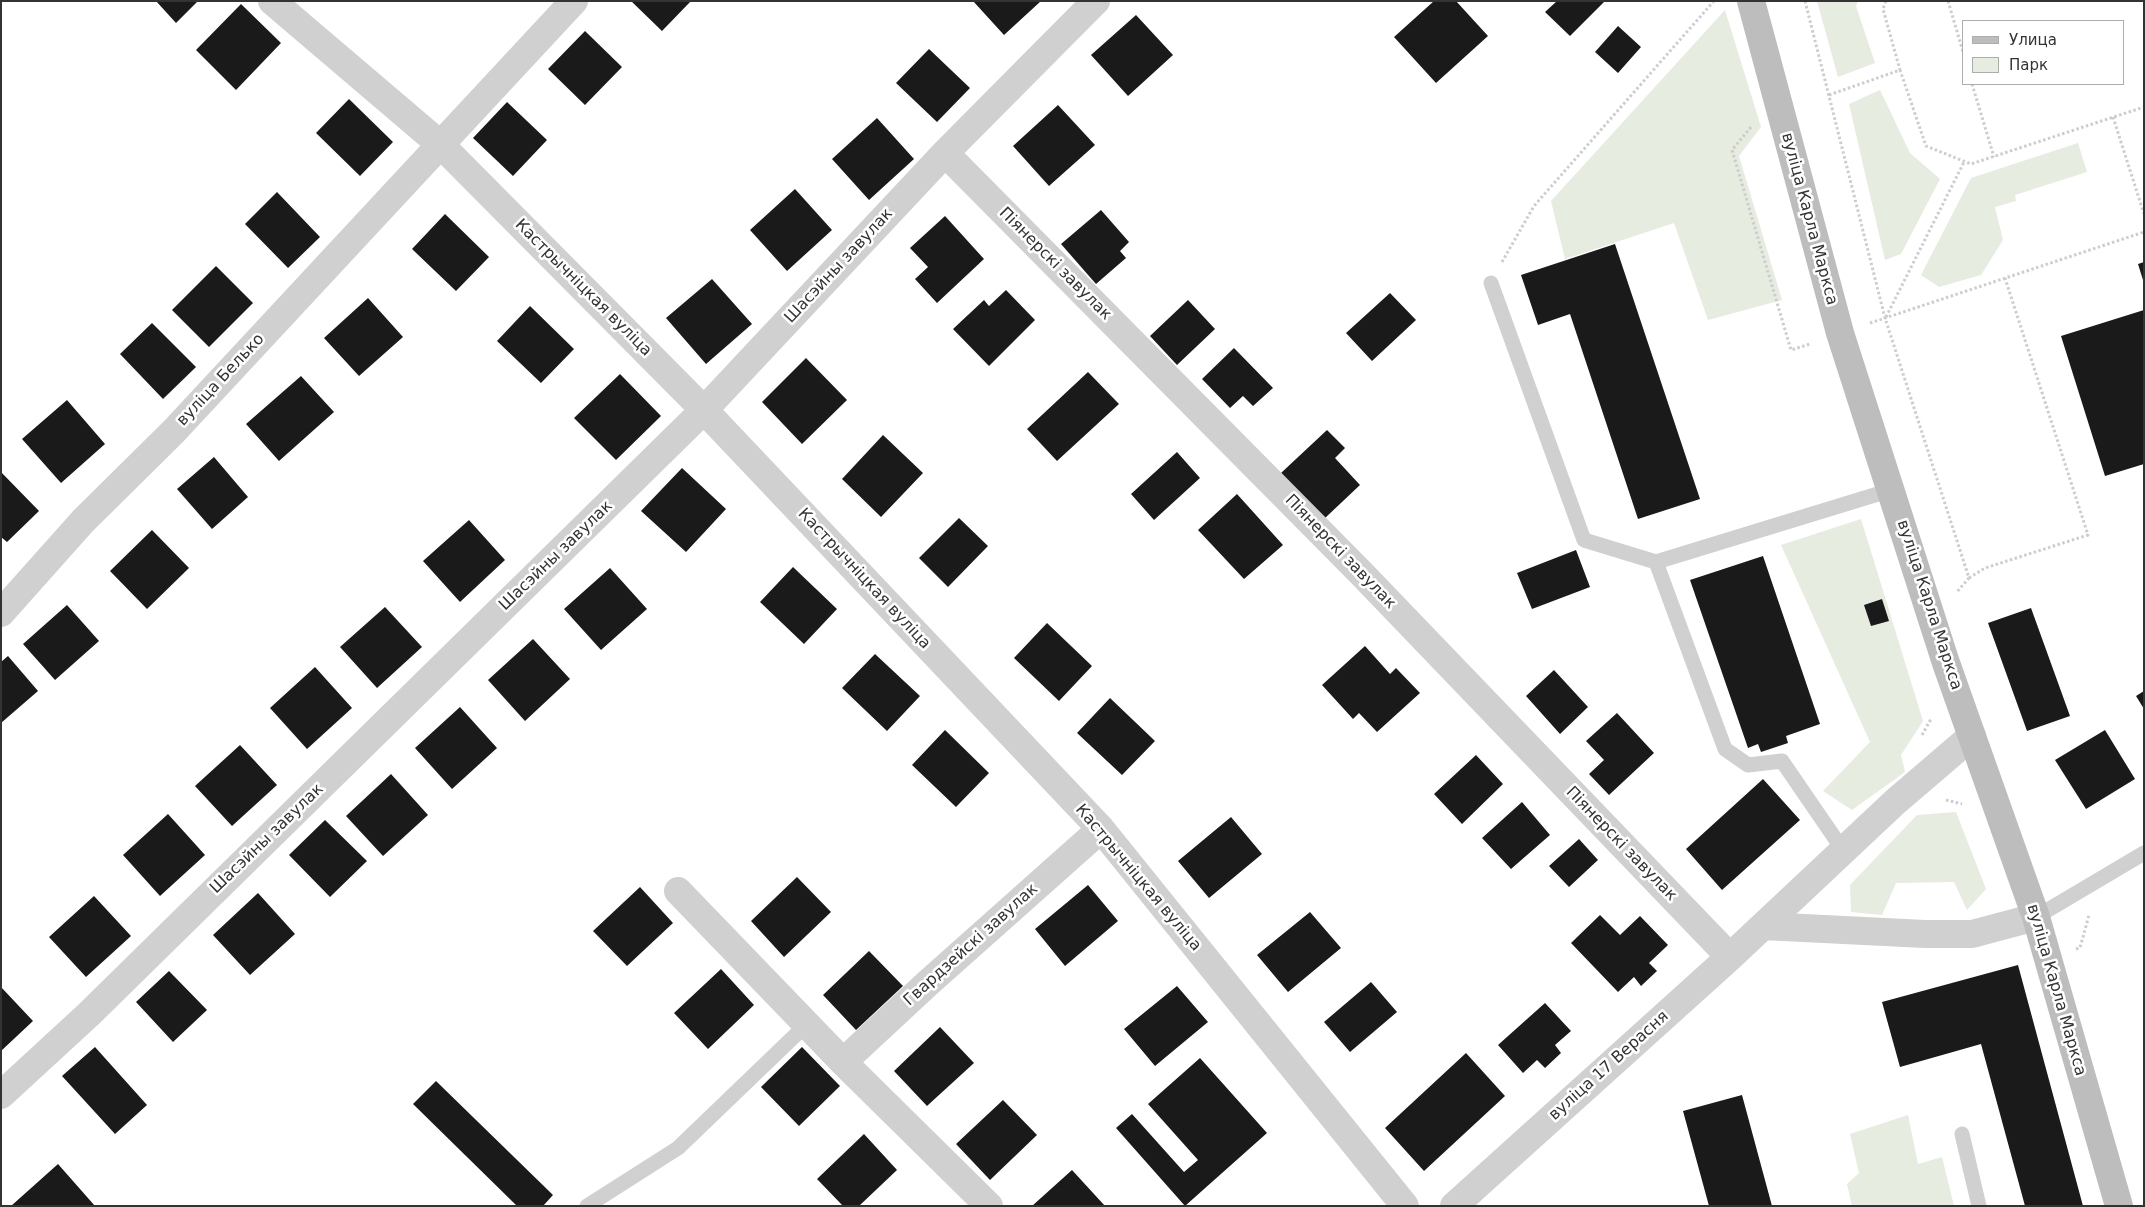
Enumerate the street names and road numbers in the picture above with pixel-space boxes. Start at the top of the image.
street label: вуліца Карла Маркса [1777,131,1841,307]
street label: Піянерскі завулак [995,204,1115,324]
street label: Шасэйны завулак [781,205,897,327]
street label: Кастрычніцкая вуліца [511,216,655,360]
street label: вуліца Белько [173,330,269,430]
street label: Піянерскі завулак [1280,491,1400,613]
street label: Шасэйны завулак [495,497,617,615]
street label: Кастрычніцкая вуліца [794,505,934,653]
street label: вуліца Карла Маркса [1892,517,1966,693]
street label: Шасэйны завулак [206,780,328,898]
street label: Піянерскі завулак [1561,783,1681,905]
street label: Кастрычніцкая вуліца [1071,801,1205,955]
street label: Гвардзейскі завулак [900,880,1042,1010]
street label: вуліца Карла Маркса [2022,902,2090,1078]
street label: вуліца 17 Верасня [1545,1007,1673,1125]

